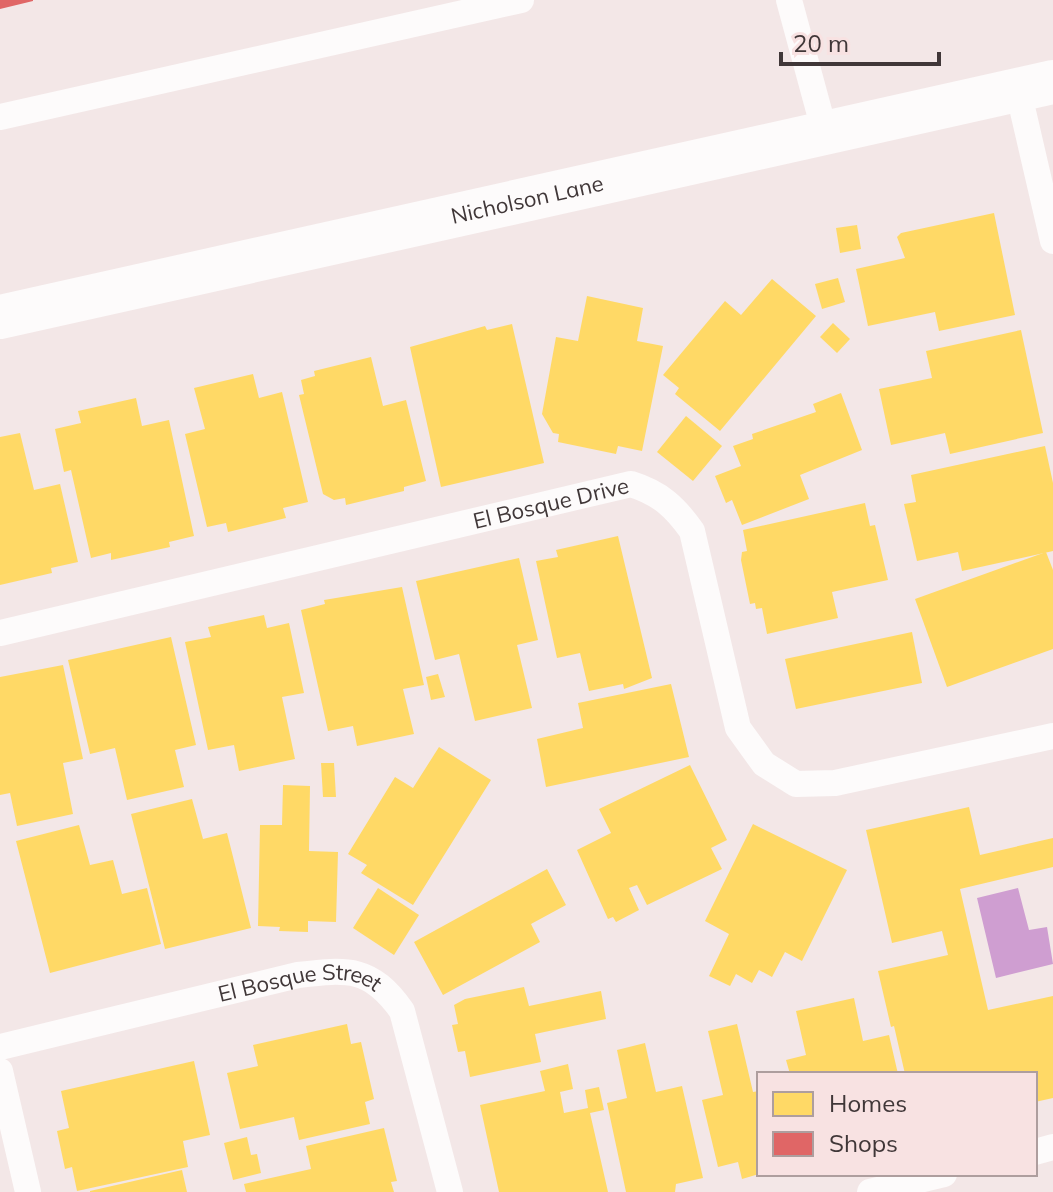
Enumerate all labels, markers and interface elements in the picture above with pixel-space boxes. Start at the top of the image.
scale bar [781,16,939,66]
text: 20 m [793,28,849,58]
street label: Nicholson Lane [448,169,606,230]
street label: El Bosque Drive [470,471,632,535]
street label: El Bosque Street [215,958,388,1008]
legend [757,1072,1037,1176]
text: Homes [829,1088,907,1118]
text: Shops [829,1128,898,1158]

